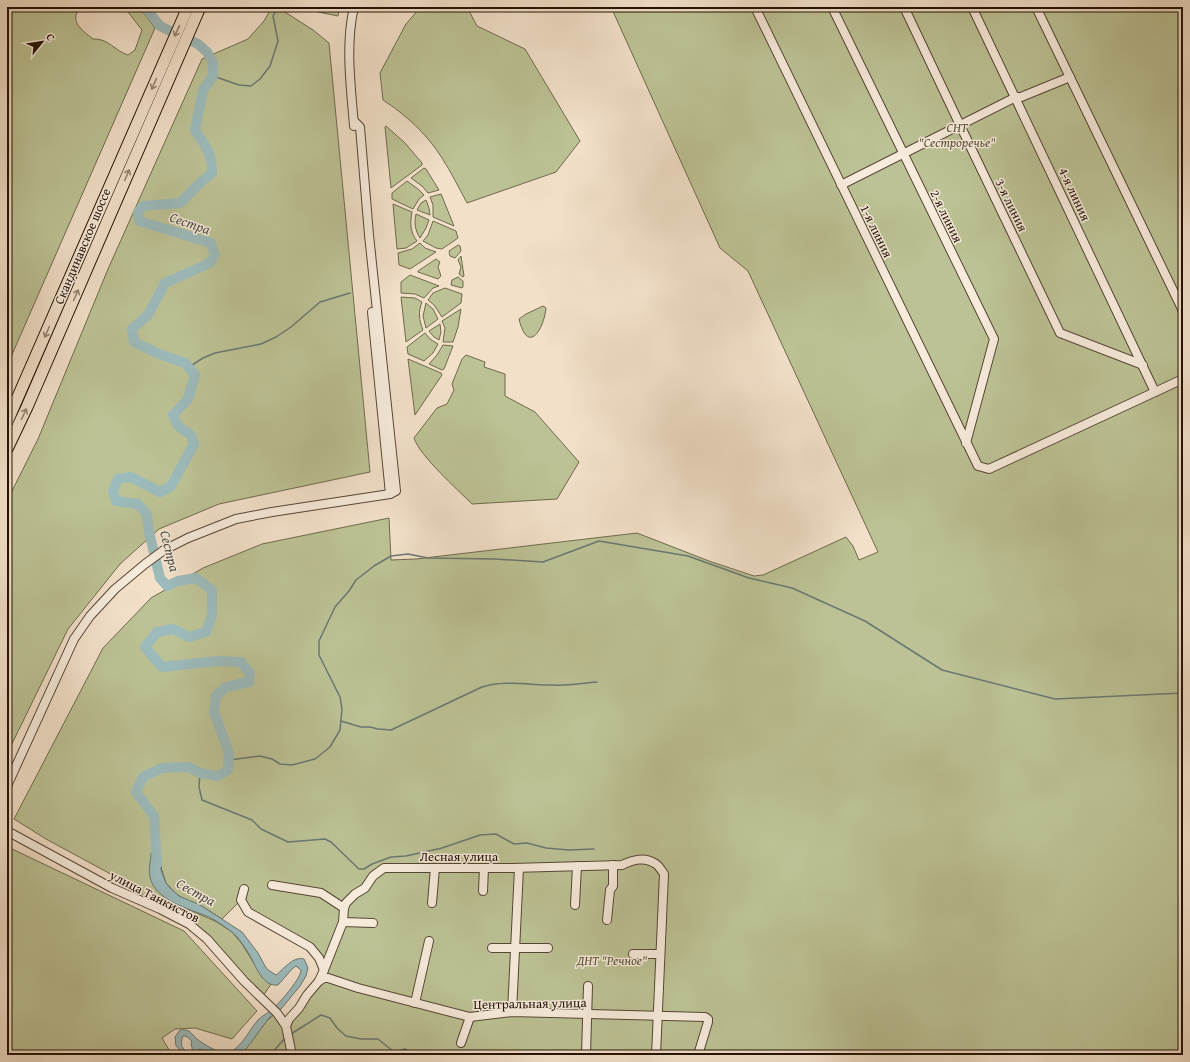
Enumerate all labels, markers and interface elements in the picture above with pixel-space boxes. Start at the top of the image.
north arrow [22,22,62,62]
one-way arrow [173,25,180,37]
text: С [42,30,59,44]
one-way arrow [150,78,157,90]
park label: СНТ "Сестроречье" [918,118,996,152]
street label: 4-я линия [1054,164,1095,224]
one-way arrow [124,170,131,182]
street label: 3-я линия [991,175,1033,235]
street label: Скандинавское шоссе [49,185,116,307]
street label: 2-я линия [926,186,968,246]
street label: 1-я линия [856,201,898,261]
water label: Сестра [167,207,213,239]
one-way arrow [73,289,80,301]
one-way arrow [42,326,50,338]
one-way arrow [21,408,28,420]
water label: Сестра [155,528,185,574]
street label: Лесная улица [420,847,499,866]
street label: улица Танкистов [106,865,203,927]
water label: Сестра [173,873,220,911]
park label: ДНТ "Речное" [576,951,647,970]
street label: Центральная улица [473,993,588,1014]

